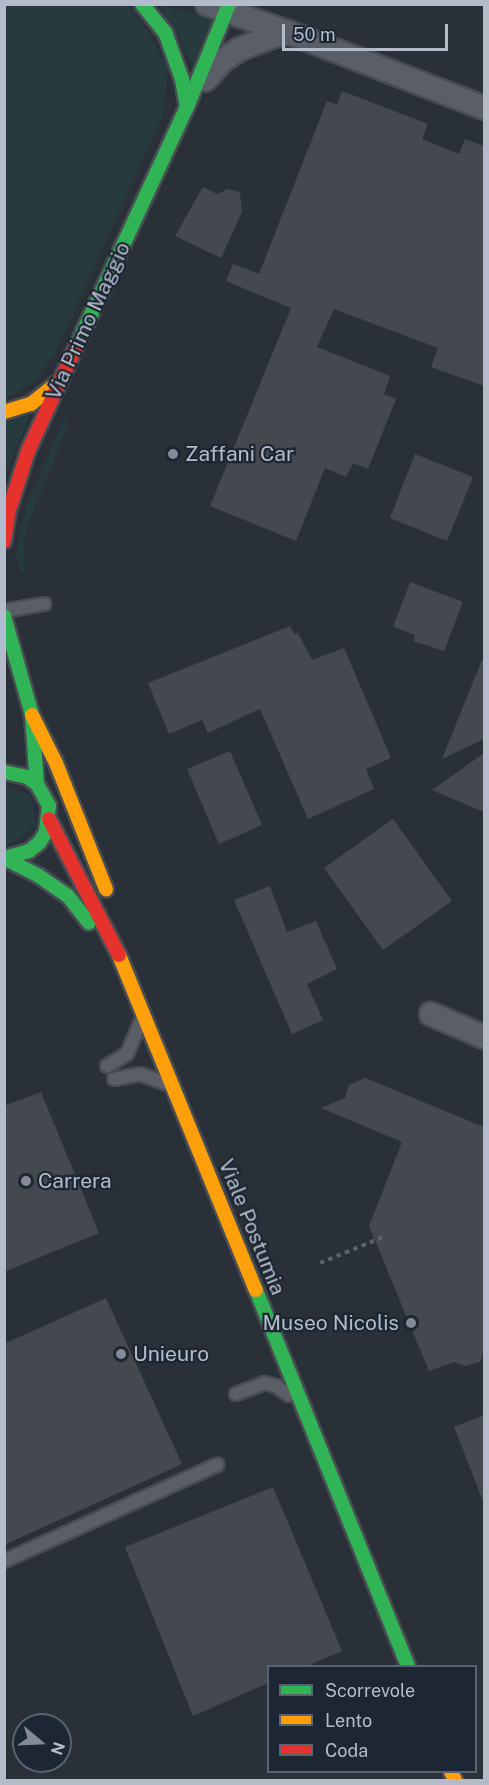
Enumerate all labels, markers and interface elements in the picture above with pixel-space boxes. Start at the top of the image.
scale bar [285,12,452,50]
text: 50 m [293,24,336,45]
street label: Via Primo Maggio [40,238,136,404]
place label: Zaffani Car [185,441,294,467]
marker: Zaffani Car [166,447,180,461]
street label: Viale Postumia [213,1155,291,1299]
place label: Carrera [38,1168,112,1194]
marker: Carrera [19,1174,33,1188]
place label: Museo Nicolis [262,1310,399,1336]
marker: Museo Nicolis [404,1316,418,1330]
place label: Unieuro [133,1341,209,1367]
marker: Unieuro [114,1347,128,1361]
legend [267,1665,477,1773]
text: Scorrevole [325,1680,415,1701]
text: Lento [325,1710,372,1731]
north arrow [12,1713,72,1773]
text: N [47,1739,69,1757]
text: Coda [325,1740,368,1761]

